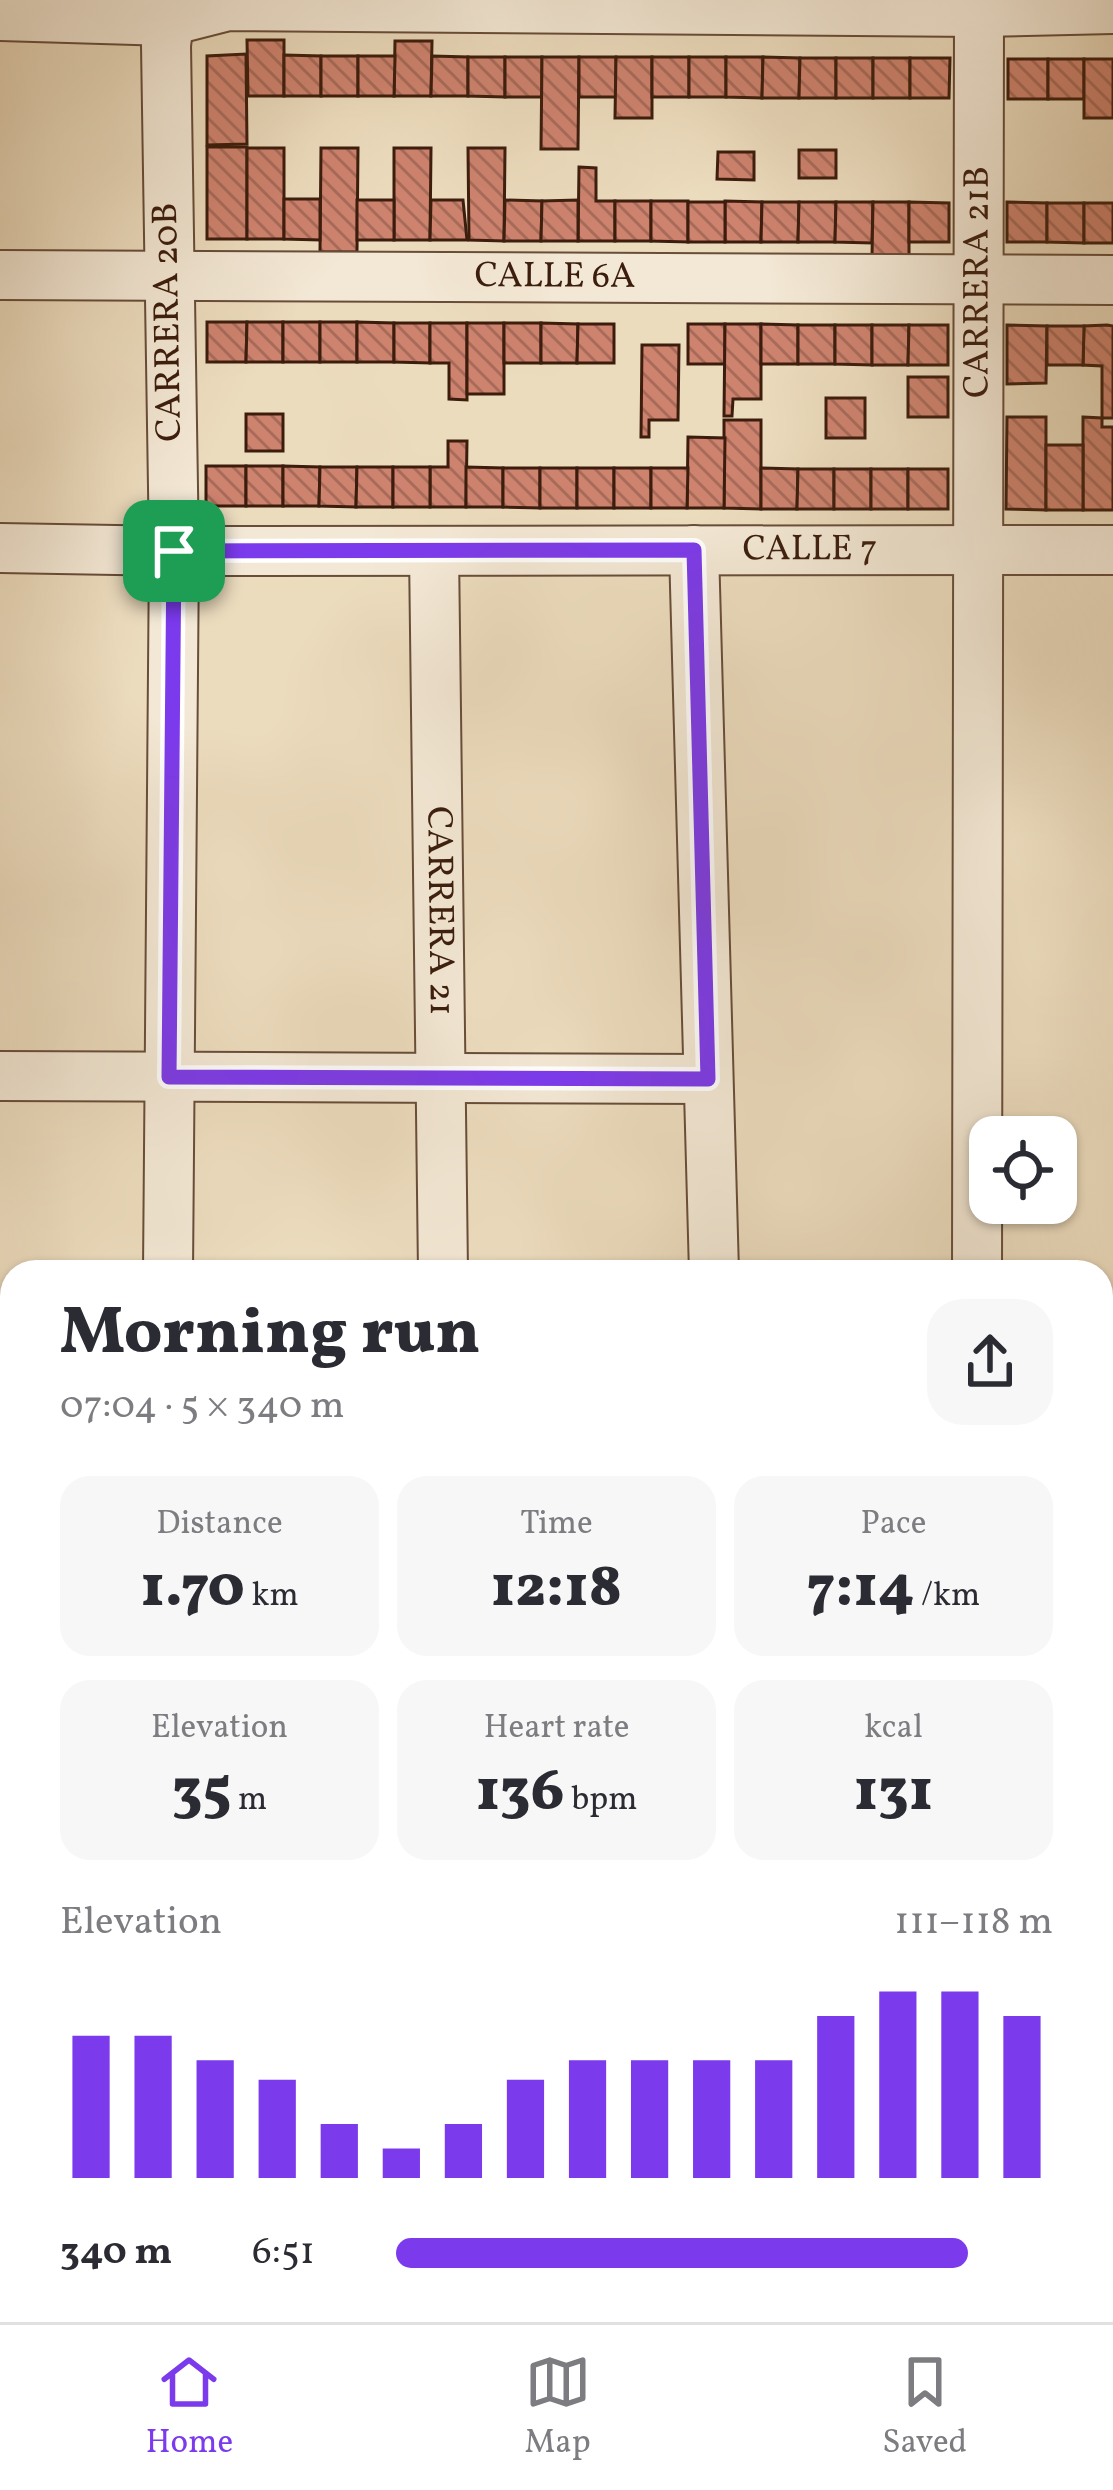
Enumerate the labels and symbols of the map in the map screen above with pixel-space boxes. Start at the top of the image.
street label: CARRERA 21B [953,166,1004,398]
street label: CARRERA 20B [142,202,196,442]
street label: CALLE 6A [474,252,636,303]
pin [123,500,225,602]
street label: CALLE 7 [743,525,877,575]
street label: CARRERA 21 [412,806,465,1016]

